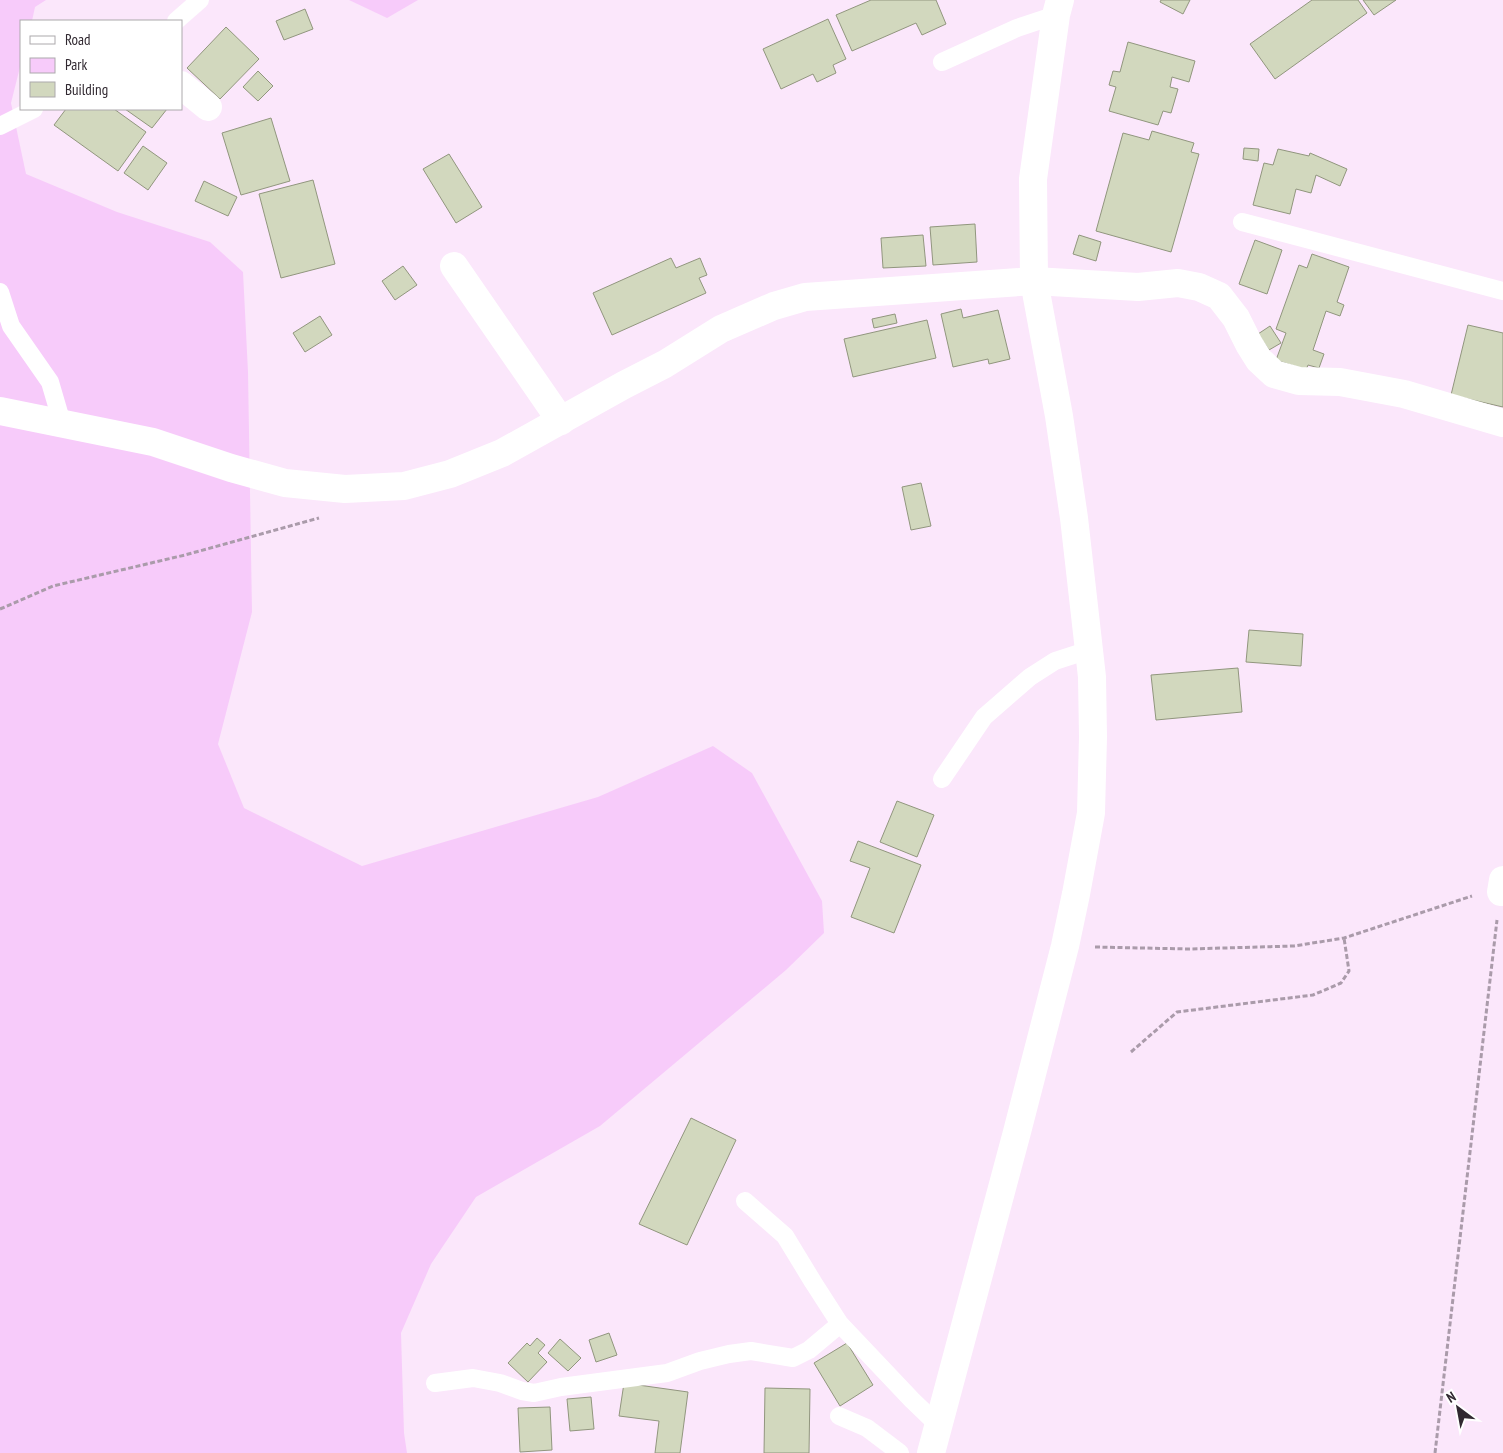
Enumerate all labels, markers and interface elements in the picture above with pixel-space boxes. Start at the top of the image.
legend [20,20,182,110]
text: Road [65,30,91,49]
text: Park [65,55,87,74]
text: Building [65,80,108,99]
north arrow [1433,1383,1483,1433]
text: N [1443,1387,1459,1407]

